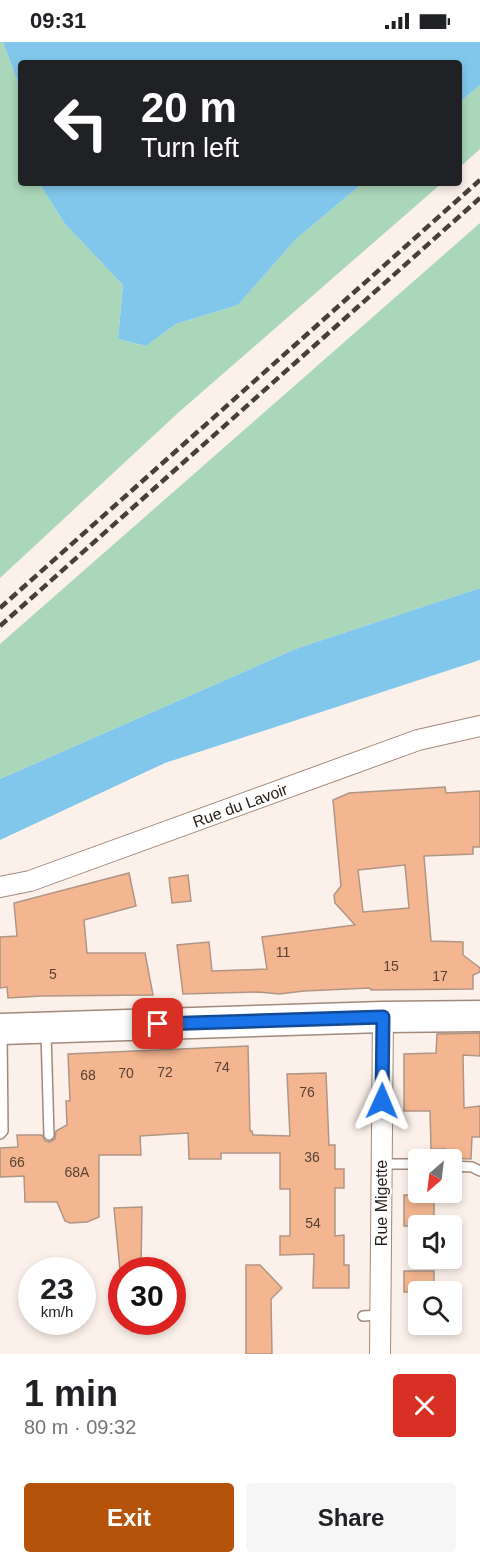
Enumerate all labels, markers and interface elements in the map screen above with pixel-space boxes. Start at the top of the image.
text: 09:31 [30,8,86,33]
icon: left [42,84,120,162]
text: 20 m [141,84,237,131]
text: Turn left [141,133,239,163]
street label: Rue du Lavoir [190,780,291,830]
house number: 11 [276,944,290,960]
house number: 15 [383,958,399,974]
house number: 5 [49,966,57,982]
house number: 17 [432,968,448,984]
pin [132,998,183,1049]
icon: arrive [141,1007,174,1040]
house number: 74 [214,1059,230,1075]
house number: 72 [157,1064,173,1080]
house number: 70 [118,1065,134,1081]
house number: 68 [80,1067,96,1083]
position arrow [350,1069,414,1133]
house number: 76 [299,1084,315,1100]
house number: 36 [304,1149,320,1165]
north arrow [408,1149,462,1203]
map controls [408,1149,462,1335]
house number: 66 [9,1154,25,1170]
street label: Rue Migette [373,1160,390,1246]
house number: 68A [65,1164,90,1180]
house number: 54 [305,1215,321,1231]
button: sound [408,1215,462,1269]
speed limit sign: 30 [108,1257,186,1335]
text: 23 [40,1272,74,1305]
button: search [408,1281,462,1335]
text: km/h [41,1303,73,1320]
text: 1 min [24,1373,118,1414]
button: close [393,1374,456,1437]
text: 80 m · 09:32 [24,1416,136,1438]
button: Exit [24,1483,234,1552]
button: Share [246,1483,456,1552]

